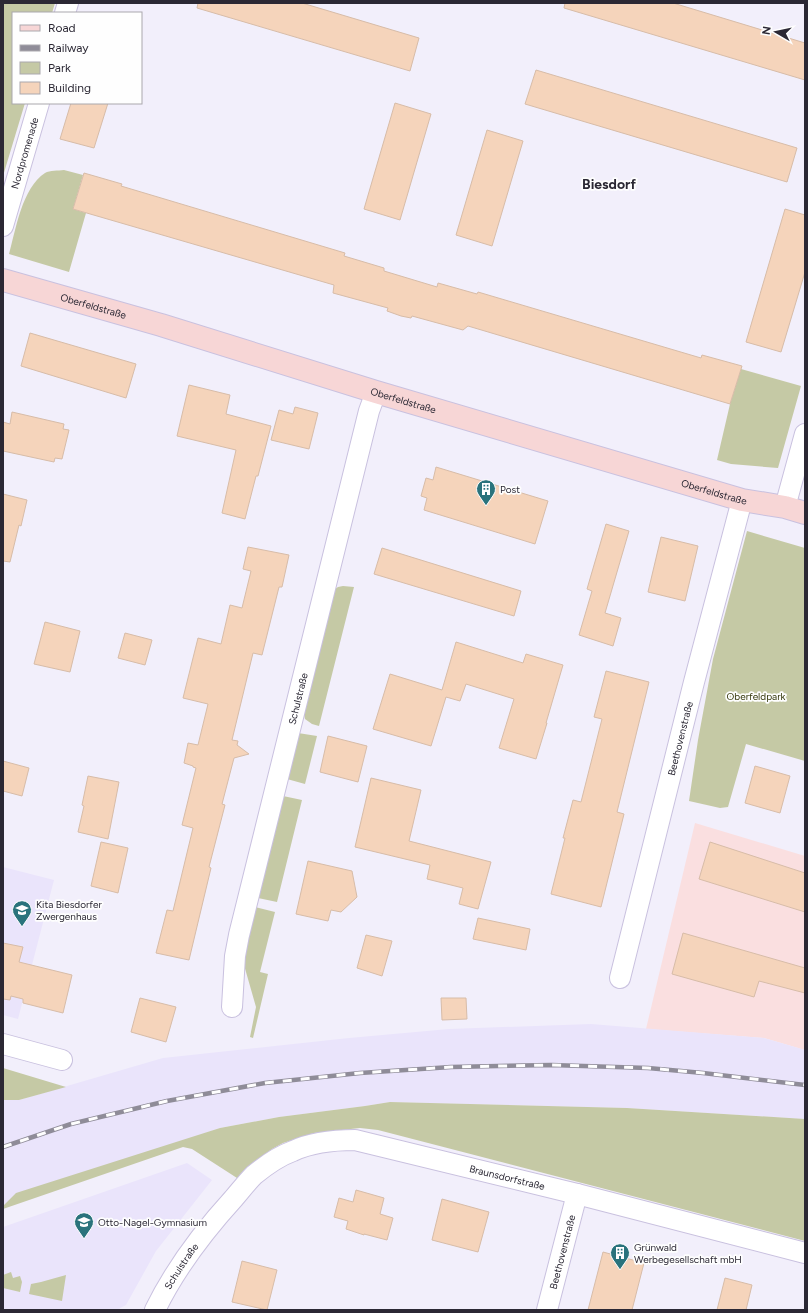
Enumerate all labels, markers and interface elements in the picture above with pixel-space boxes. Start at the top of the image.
legend [12,12,142,104]
north arrow [756,12,796,52]
text: Road [48,21,76,35]
text: N [760,25,774,36]
text: Railway [48,41,89,55]
text: Park [48,61,71,75]
text: Building [48,81,91,95]
street label: Nordpromenade [8,115,41,190]
district label: Biesdorf [582,176,636,193]
street label: Oberfeldstraße [59,290,128,321]
street label: Oberfeldstraße [369,384,438,416]
street label: Oberfeldstraße [680,476,748,507]
building icon: Post [475,478,497,506]
place label: Post [500,483,520,496]
street label: Schulstraße [285,671,310,726]
park label: Oberfeldpark [727,690,786,703]
street label: Beethovenstraße [664,699,696,777]
place label: Kita Biesdorfer Zwergenhaus [36,898,102,923]
school or university icon: Kita Biesdorfer Zwergenhaus [11,899,33,927]
street label: Braunsdorfstraße [468,1162,547,1193]
school or university icon: Otto-Nagel-Gymnasium [73,1211,95,1239]
street label: Beethovenstraße [546,1213,578,1290]
place label: Otto-Nagel-Gymnasium [98,1216,207,1229]
street label: Schulstraße [161,1240,201,1292]
place label: Grünwald Werbegesellschaft mbH [634,1241,742,1266]
building icon: Grünwald Werbegesellschaft mbH [609,1242,631,1270]

